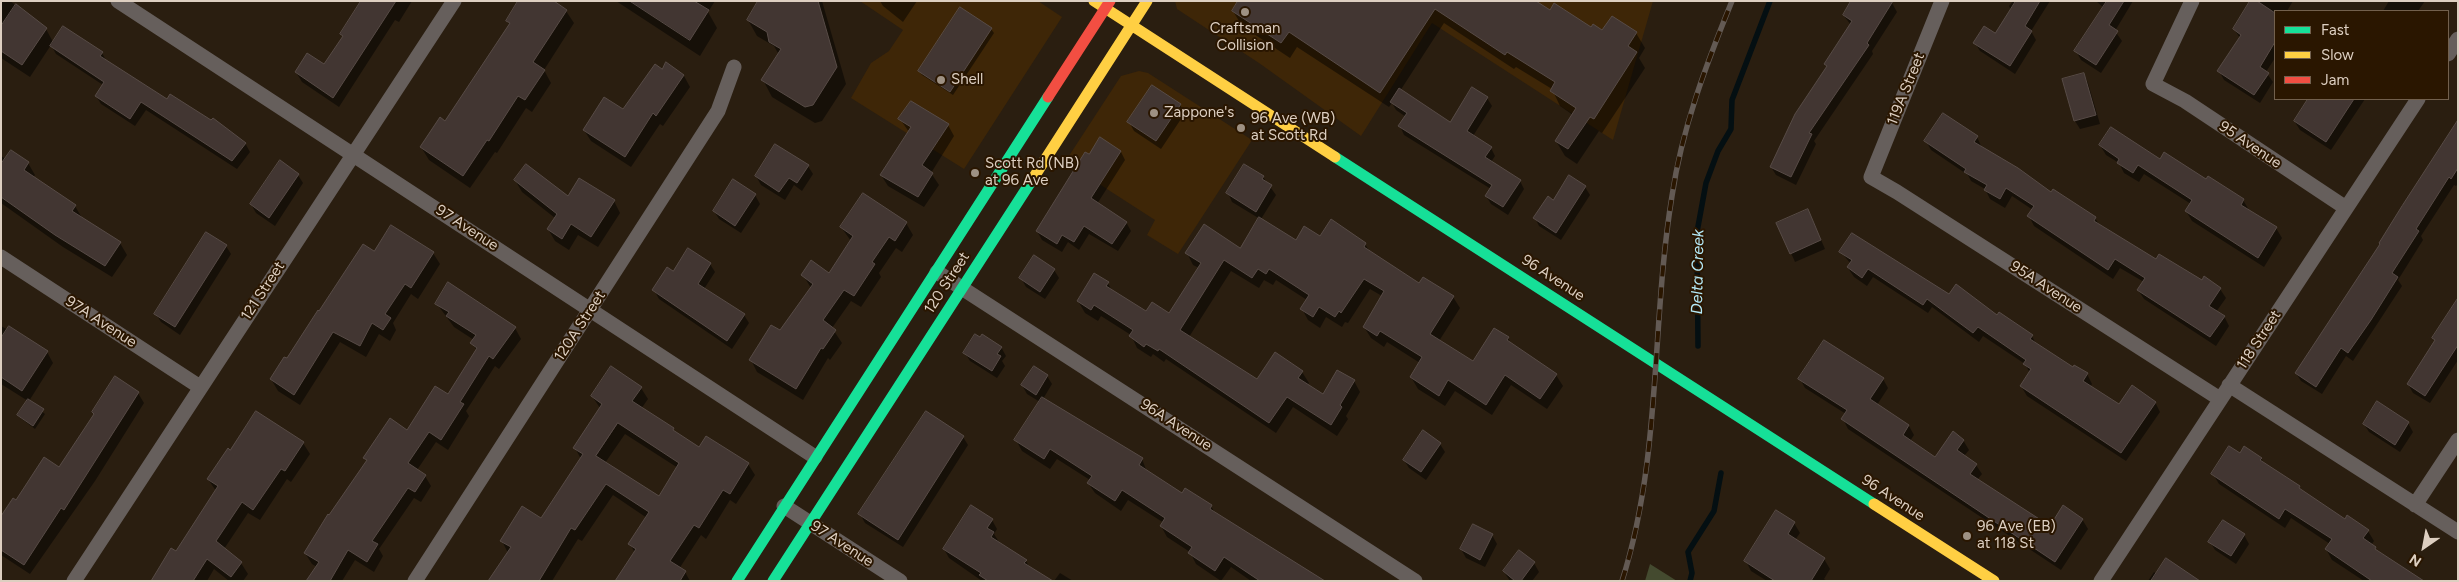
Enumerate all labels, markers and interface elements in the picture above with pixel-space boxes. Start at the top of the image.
marker: Craftsman Collision [1239,6,1251,18]
legend [2274,10,2449,100]
place label: Craftsman Collision [1210,20,1280,55]
text: Fast [2321,21,2349,39]
text: Slow [2321,46,2354,64]
street label: 119A Street [1883,50,1929,128]
place label: Shell [951,71,983,89]
text: Jam [2321,71,2349,89]
marker: Shell [935,74,947,86]
place label: Zappone's [1164,104,1234,122]
marker: Zappone's [1148,107,1160,119]
place label: 96 Ave (WB) at Scott Rd [1251,110,1335,145]
street label: 95 Avenue [2215,118,2285,172]
marker: 96 Ave (WB) at Scott Rd [1235,122,1247,134]
place label: Scott Rd (NB) at 96 Ave [985,155,1079,190]
marker: Scott Rd (NB) at 96 Ave [969,167,981,179]
street label: 97 Avenue [432,201,502,255]
water label: Delta Creek [1688,229,1708,315]
street label: 120 Street [920,249,974,317]
street label: 96 Avenue [1518,251,1588,305]
street label: 95A Avenue [2007,257,2085,317]
street label: 121 Street [237,258,289,324]
street label: 120A Street [551,288,609,364]
street label: 97A Avenue [62,292,140,352]
street label: 118 Street [2233,307,2285,373]
street label: 96A Avenue [1137,395,1215,455]
street label: 96 Avenue [1858,471,1928,525]
street label: 97 Avenue [807,517,877,571]
place label: 96 Ave (EB) at 118 St [1977,518,2056,553]
north arrow [2399,522,2449,572]
marker: 96 Ave (EB) at 118 St [1961,530,1973,542]
text: N [2406,550,2425,570]

